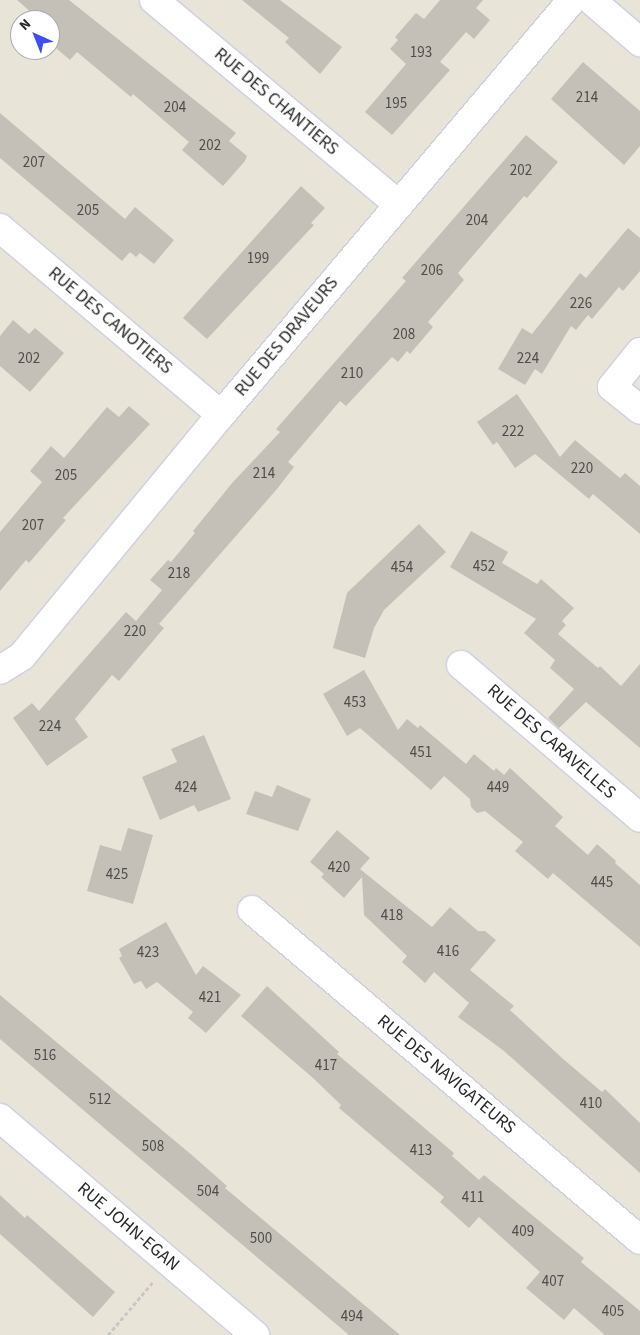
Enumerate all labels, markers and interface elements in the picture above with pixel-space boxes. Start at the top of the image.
north arrow [10,10,60,60]
text: N [15,15,36,35]
street label: RUE DES CHANTIERS [209,44,343,160]
house number: 193 [410,44,432,62]
house number: 214 [576,89,598,107]
house number: 195 [385,95,407,113]
house number: 204 [164,99,186,117]
house number: 202 [199,137,221,155]
house number: 207 [23,154,45,172]
house number: 202 [510,162,532,180]
house number: 205 [77,202,99,220]
house number: 204 [466,212,488,230]
house number: 199 [247,250,269,268]
house number: 206 [421,262,443,280]
street label: RUE DES CANOTIERS [44,263,176,379]
street label: RUE DES DRAVEURS [231,273,343,401]
house number: 226 [570,295,592,313]
house number: 208 [393,326,415,344]
house number: 202 [18,350,40,368]
house number: 224 [517,350,539,368]
house number: 210 [341,365,363,383]
house number: 222 [502,423,524,441]
house number: 220 [571,460,593,478]
house number: 214 [253,465,275,483]
house number: 205 [55,467,77,485]
house number: 207 [22,517,44,535]
house number: 452 [473,558,495,576]
house number: 454 [391,559,413,577]
house number: 218 [168,565,190,583]
house number: 220 [124,623,146,641]
street label: RUE DES CARAVELLES [482,680,620,804]
house number: 453 [344,694,366,712]
house number: 224 [39,718,61,736]
house number: 451 [410,744,432,762]
house number: 424 [175,779,197,797]
house number: 449 [487,779,509,797]
house number: 420 [328,859,350,877]
house number: 425 [106,866,128,884]
house number: 445 [591,874,613,892]
house number: 418 [381,907,403,925]
house number: 416 [437,943,459,961]
house number: 423 [137,944,159,962]
house number: 421 [199,989,221,1007]
street label: RUE DES NAVIGATEURS [372,1011,520,1139]
house number: 516 [34,1047,56,1065]
house number: 417 [315,1057,337,1075]
house number: 512 [89,1091,111,1109]
house number: 410 [580,1095,602,1113]
house number: 508 [142,1138,164,1156]
house number: 413 [410,1142,432,1160]
street label: RUE JOHN-EGAN [73,1178,183,1276]
house number: 504 [197,1183,219,1201]
house number: 411 [462,1189,484,1207]
house number: 409 [512,1223,534,1241]
house number: 500 [250,1230,272,1248]
house number: 407 [542,1273,564,1291]
house number: 405 [602,1303,624,1321]
house number: 494 [341,1308,363,1326]

